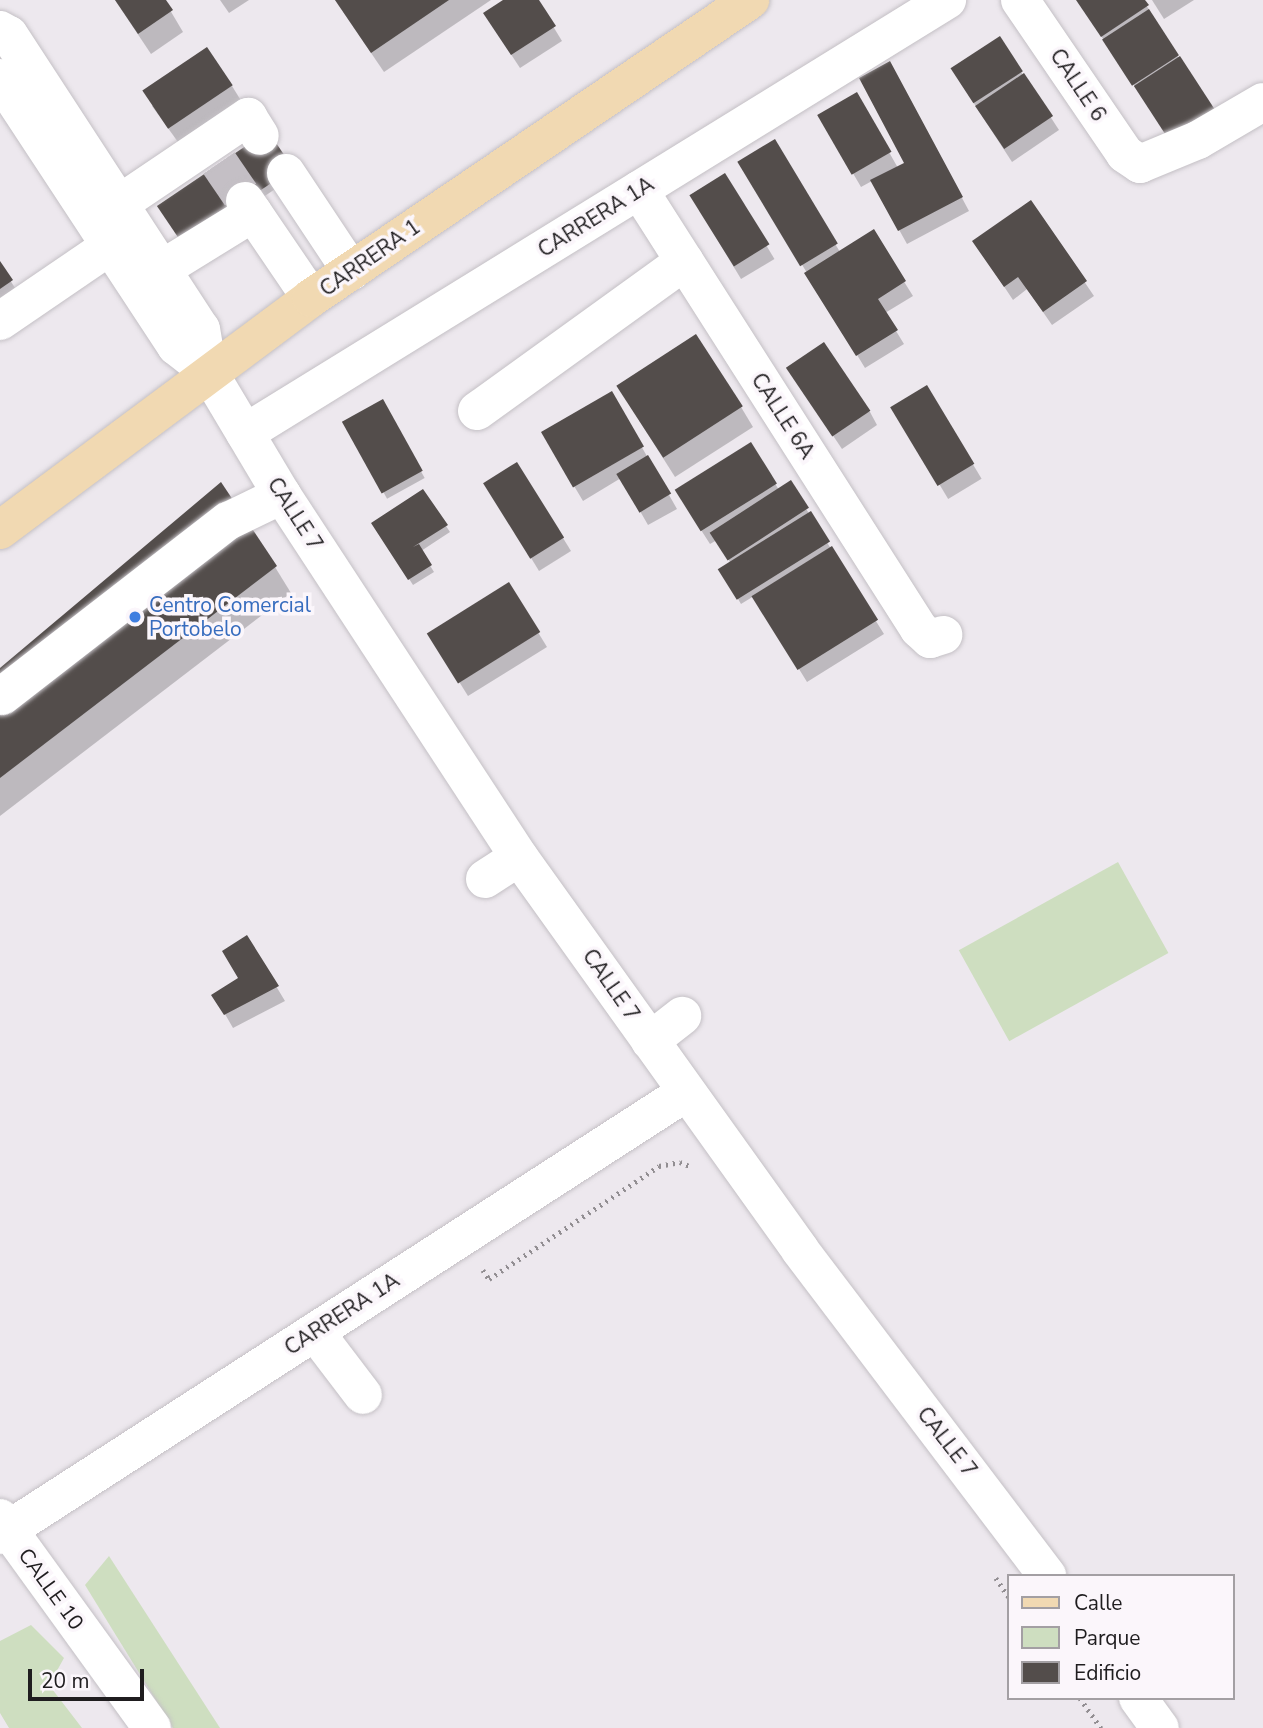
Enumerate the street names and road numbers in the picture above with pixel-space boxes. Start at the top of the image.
street label: CALLE 6 [1045,44,1111,126]
street label: CARRERA 1A [533,171,659,263]
street label: CARRERA 1 [315,214,425,302]
street label: CALLE 6A [746,368,820,464]
street label: CALLE 7 [262,473,328,555]
street label: CALLE 7 [577,944,645,1026]
street label: CARRERA 1A [280,1268,404,1360]
street label: CALLE 7 [912,1402,982,1482]
street label: CALLE 10 [13,1543,89,1635]

